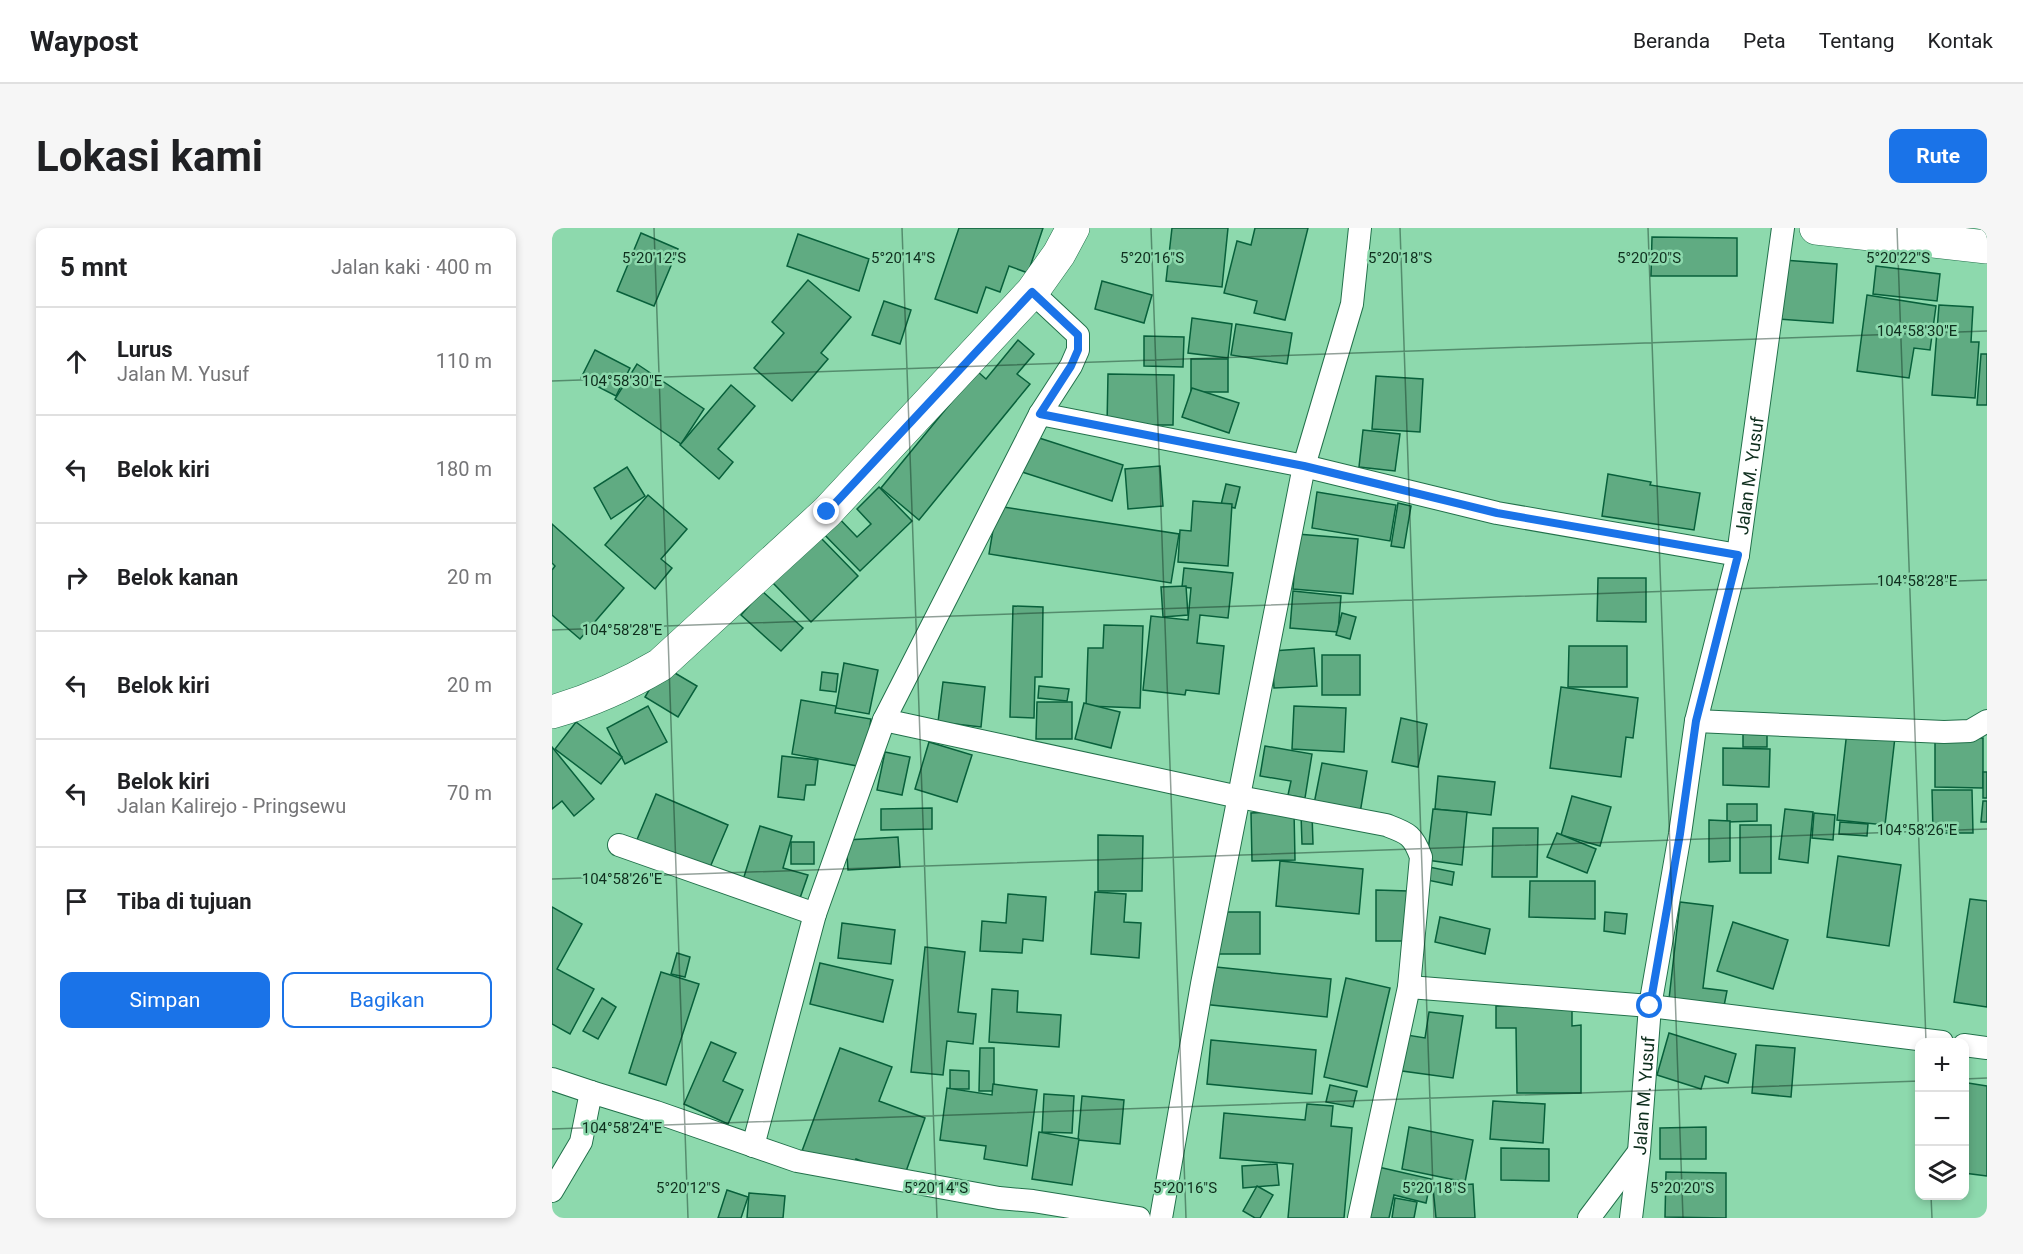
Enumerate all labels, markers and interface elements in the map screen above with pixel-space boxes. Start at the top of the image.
text: Waypost [30,25,138,58]
text: Beranda [1633,29,1710,53]
text: Peta [1743,29,1786,53]
text: Tentang [1819,29,1895,53]
text: Kontak [1928,29,1993,53]
button: Rute [1889,129,1987,183]
text: Lokasi kami [36,132,263,181]
text: 5°20'12"S [622,249,686,267]
text: 5°20'14"S [871,249,935,267]
text: 5°20'16"S [1120,249,1184,267]
text: 5°20'18"S [1368,249,1432,267]
text: 5°20'20"S [1617,249,1681,267]
text: 5°20'22"S [1866,249,1930,267]
text: 5 mnt [60,252,127,282]
text: Jalan kaki · 400 m [331,255,492,279]
text: 104°58'30"E [1877,322,1958,340]
text: Lurus [117,337,173,362]
icon: ahead [60,345,93,378]
text: 110 m [436,349,492,373]
text: Jalan M. Yusuf [117,362,249,386]
text: 104°58'30"E [582,372,663,390]
street label: Jalan M. Yusuf [1730,414,1768,536]
icon: left [60,453,93,486]
text: Belok kiri [117,457,210,482]
text: 180 m [436,457,492,481]
route end [813,498,839,524]
icon: right [60,561,93,594]
text: Belok kanan [117,565,238,590]
text: 20 m [447,565,492,589]
text: 104°58'28"E [1877,572,1958,590]
text: 104°58'28"E [582,621,663,639]
icon: left [60,669,93,702]
text: Belok kiri [117,673,210,698]
text: 20 m [447,673,492,697]
text: Belok kiri [117,769,210,794]
icon: left [60,777,93,810]
text: 70 m [447,781,492,805]
text: Jalan Kalirejo - Pringsewu [117,794,346,818]
text: 104°58'26"E [1877,821,1958,839]
text: 104°58'26"E [582,870,663,888]
icon: arrive [60,885,93,918]
text: Tiba di tujuan [117,889,252,914]
button: Simpan [60,972,270,1028]
button: Bagikan [282,972,492,1028]
route start [1636,992,1662,1018]
street label: Jalan M. Yusuf [1628,1035,1658,1156]
map controls [1915,1038,1969,1200]
button: + [1915,1038,1969,1092]
button: − [1915,1092,1969,1146]
text: 104°58'24"E [582,1119,663,1137]
button: layers [1915,1146,1969,1200]
text: 5°20'12"S [656,1179,720,1197]
text: 5°20'14"S [904,1179,968,1197]
text: 5°20'16"S [1153,1179,1217,1197]
text: 5°20'18"S [1402,1179,1466,1197]
text: 5°20'20"S [1650,1179,1714,1197]

